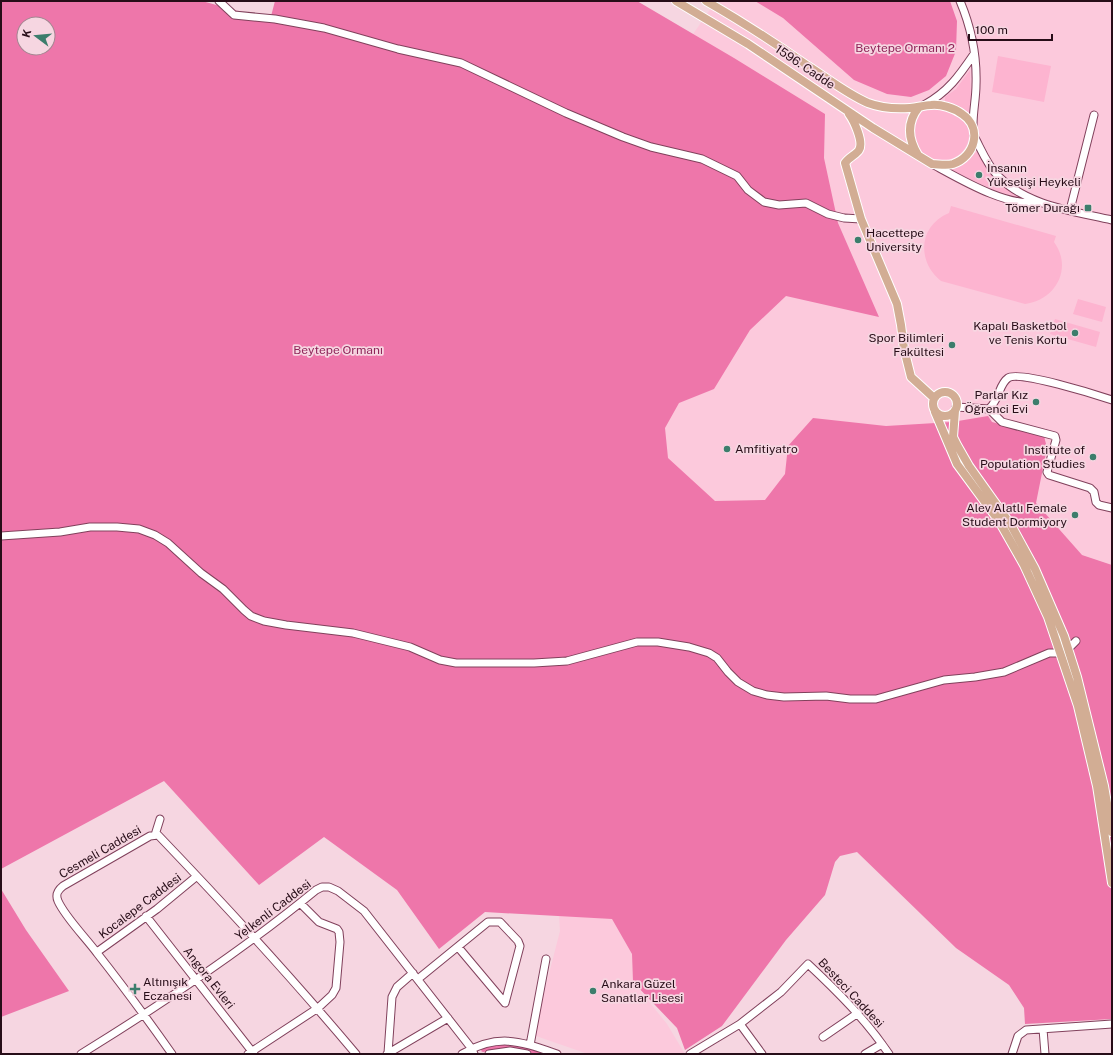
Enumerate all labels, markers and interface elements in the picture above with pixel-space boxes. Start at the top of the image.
north arrow [16,16,56,56]
scale bar [969,16,1052,42]
text: 100 m [975,23,1008,37]
text: K [20,28,33,39]
park label: Beytepe Ormanı 2 [855,41,955,55]
street label: 1596. Cadde [773,42,838,92]
place label: İnsanın Yükselişi Heykeli [987,161,1081,189]
marker: İnsanın Yükselişi Heykeli [974,170,984,180]
place label: Tömer Durağı [1005,201,1080,215]
marker: Tömer Durağı [1083,203,1093,213]
place label: Hacettepe University [866,226,924,254]
marker: Hacettepe University [853,235,863,245]
place label: Kapalı Basketbol ve Tenis Kortu [973,319,1067,347]
marker: Kapalı Basketbol ve Tenis Kortu [1070,328,1080,338]
place label: Spor Bilimleri Fakültesi [869,331,944,359]
marker: Spor Bilimleri Fakültesi [947,340,957,350]
park label: Beytepe Ormanı [293,343,383,357]
place label: Parlar Kız Öğrenci Evi [965,388,1028,416]
marker: Parlar Kız Öğrenci Evi [1031,397,1041,407]
place label: Amfitiyatro [735,442,798,456]
place label: Institute of Population Studies [980,443,1085,471]
marker: Amfitiyatro [722,444,732,454]
marker: Institute of Population Studies [1088,452,1098,462]
place label: Alev Alatlı Female Student Dormiyory [962,501,1068,529]
marker: Alev Alatlı Female Student Dormiyory [1070,510,1080,520]
street label: Cesmeli Caddesi [56,823,144,881]
street label: Kocalepe Caddesi [96,870,184,942]
street label: Yelkenli Caddesi [232,877,314,943]
street label: Angora Evleri [181,944,238,1012]
street label: Besteci Caddesi [815,956,887,1030]
place label: Altınışık Eczanesi [143,975,192,1003]
place label: Ankara Güzel Sanatlar Lisesi [601,977,683,1005]
marker: Altınışık Eczanesi [130,984,140,994]
marker: Ankara Güzel Sanatlar Lisesi [588,986,598,996]

